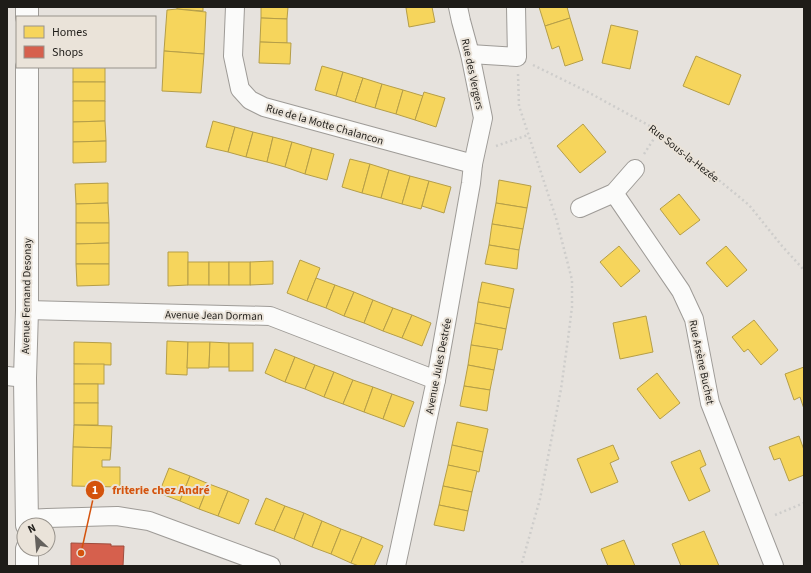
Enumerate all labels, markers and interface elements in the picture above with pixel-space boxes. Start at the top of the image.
legend [16,16,156,68]
text: Homes [52,24,87,41]
street label: Rue des Vergers [458,37,487,111]
text: Shops [52,44,83,61]
street label: Rue de la Motte Chalancon [264,101,385,148]
street label: Rue Sous-la-Hezée [645,121,723,186]
street label: Avenue Fernand Desonay [18,238,35,354]
street label: Avenue Jean Dorman [165,307,263,324]
street label: Avenue Jules Destrée [422,316,455,415]
street label: Rue Arsène Buchet [685,319,718,406]
callout: friterie chez André [85,478,218,502]
text: 1 [92,482,98,499]
text: friterie chez André [112,482,210,499]
north arrow [16,517,56,557]
text: N [25,520,38,537]

